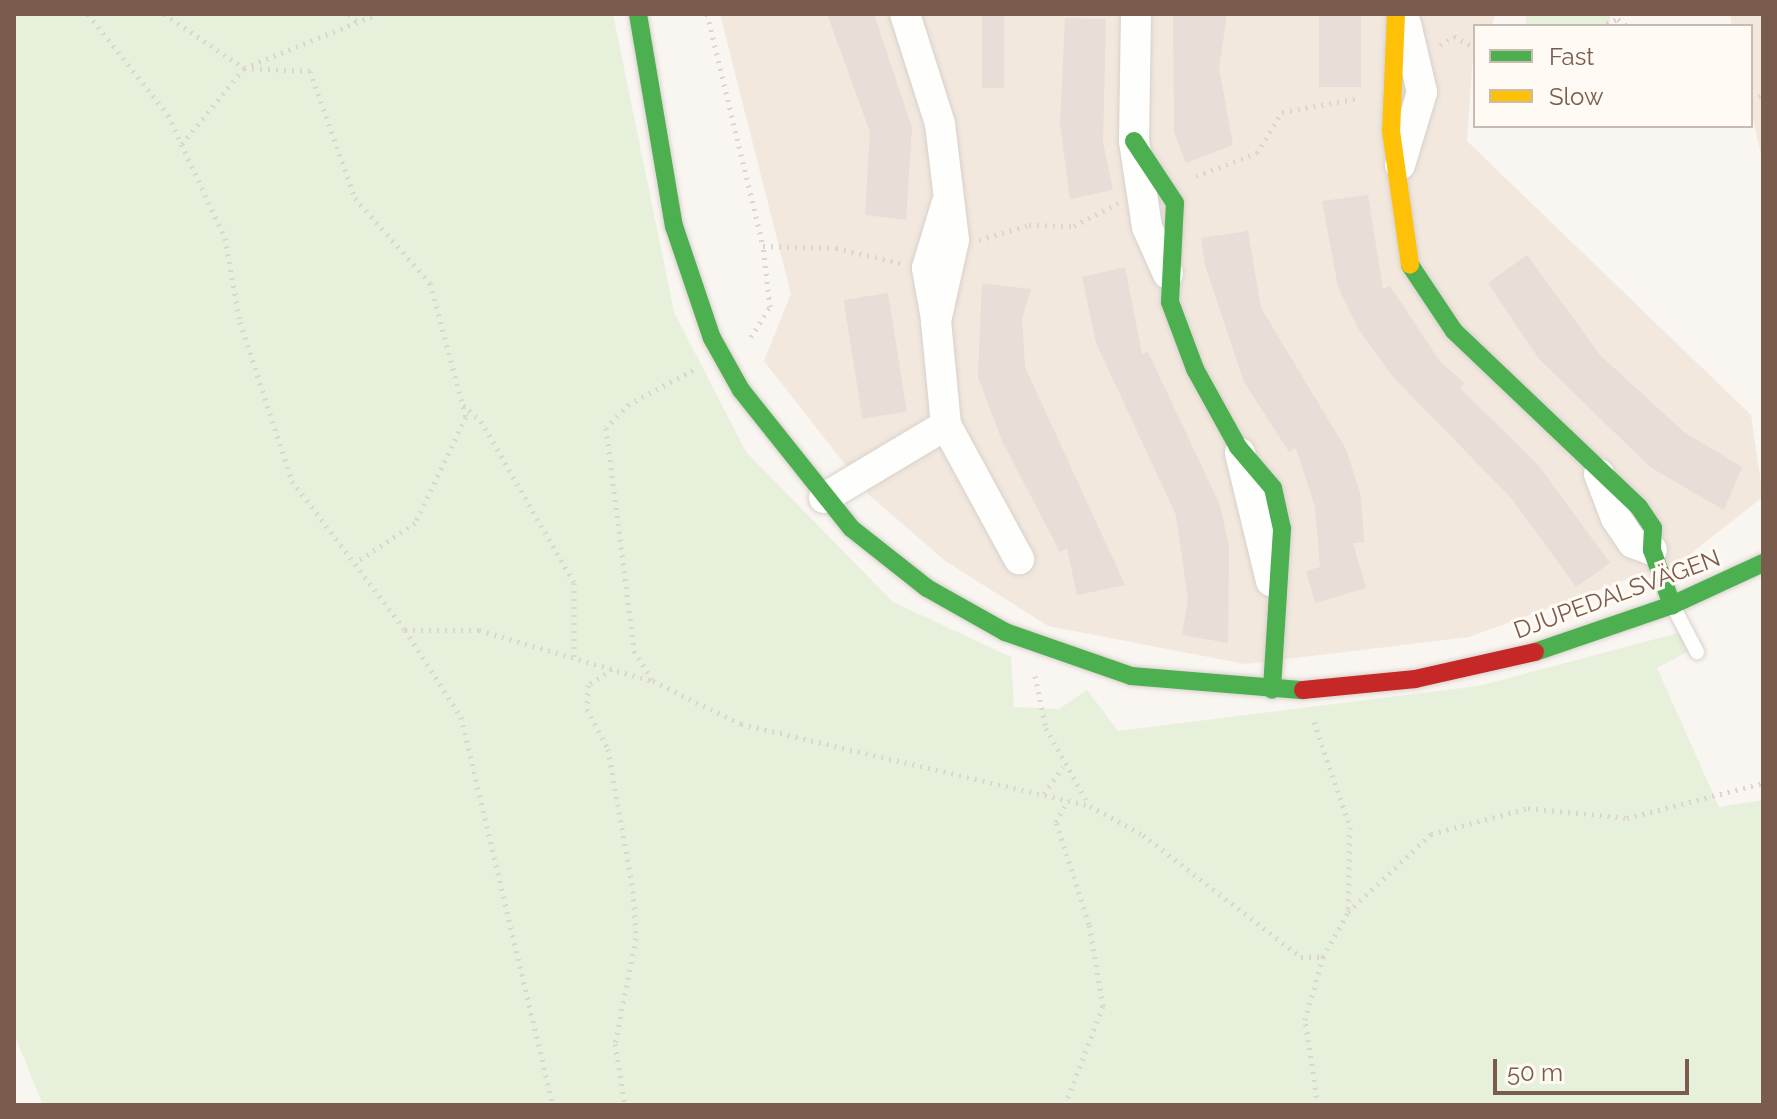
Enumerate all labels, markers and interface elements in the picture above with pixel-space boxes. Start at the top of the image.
legend [1473,24,1753,128]
text: Fast [1549,42,1594,71]
text: Slow [1549,82,1603,111]
street label: DJUPEDALSVÄGEN [1510,543,1724,645]
scale bar [1497,1043,1693,1093]
text: 50 m [1507,1058,1563,1087]

